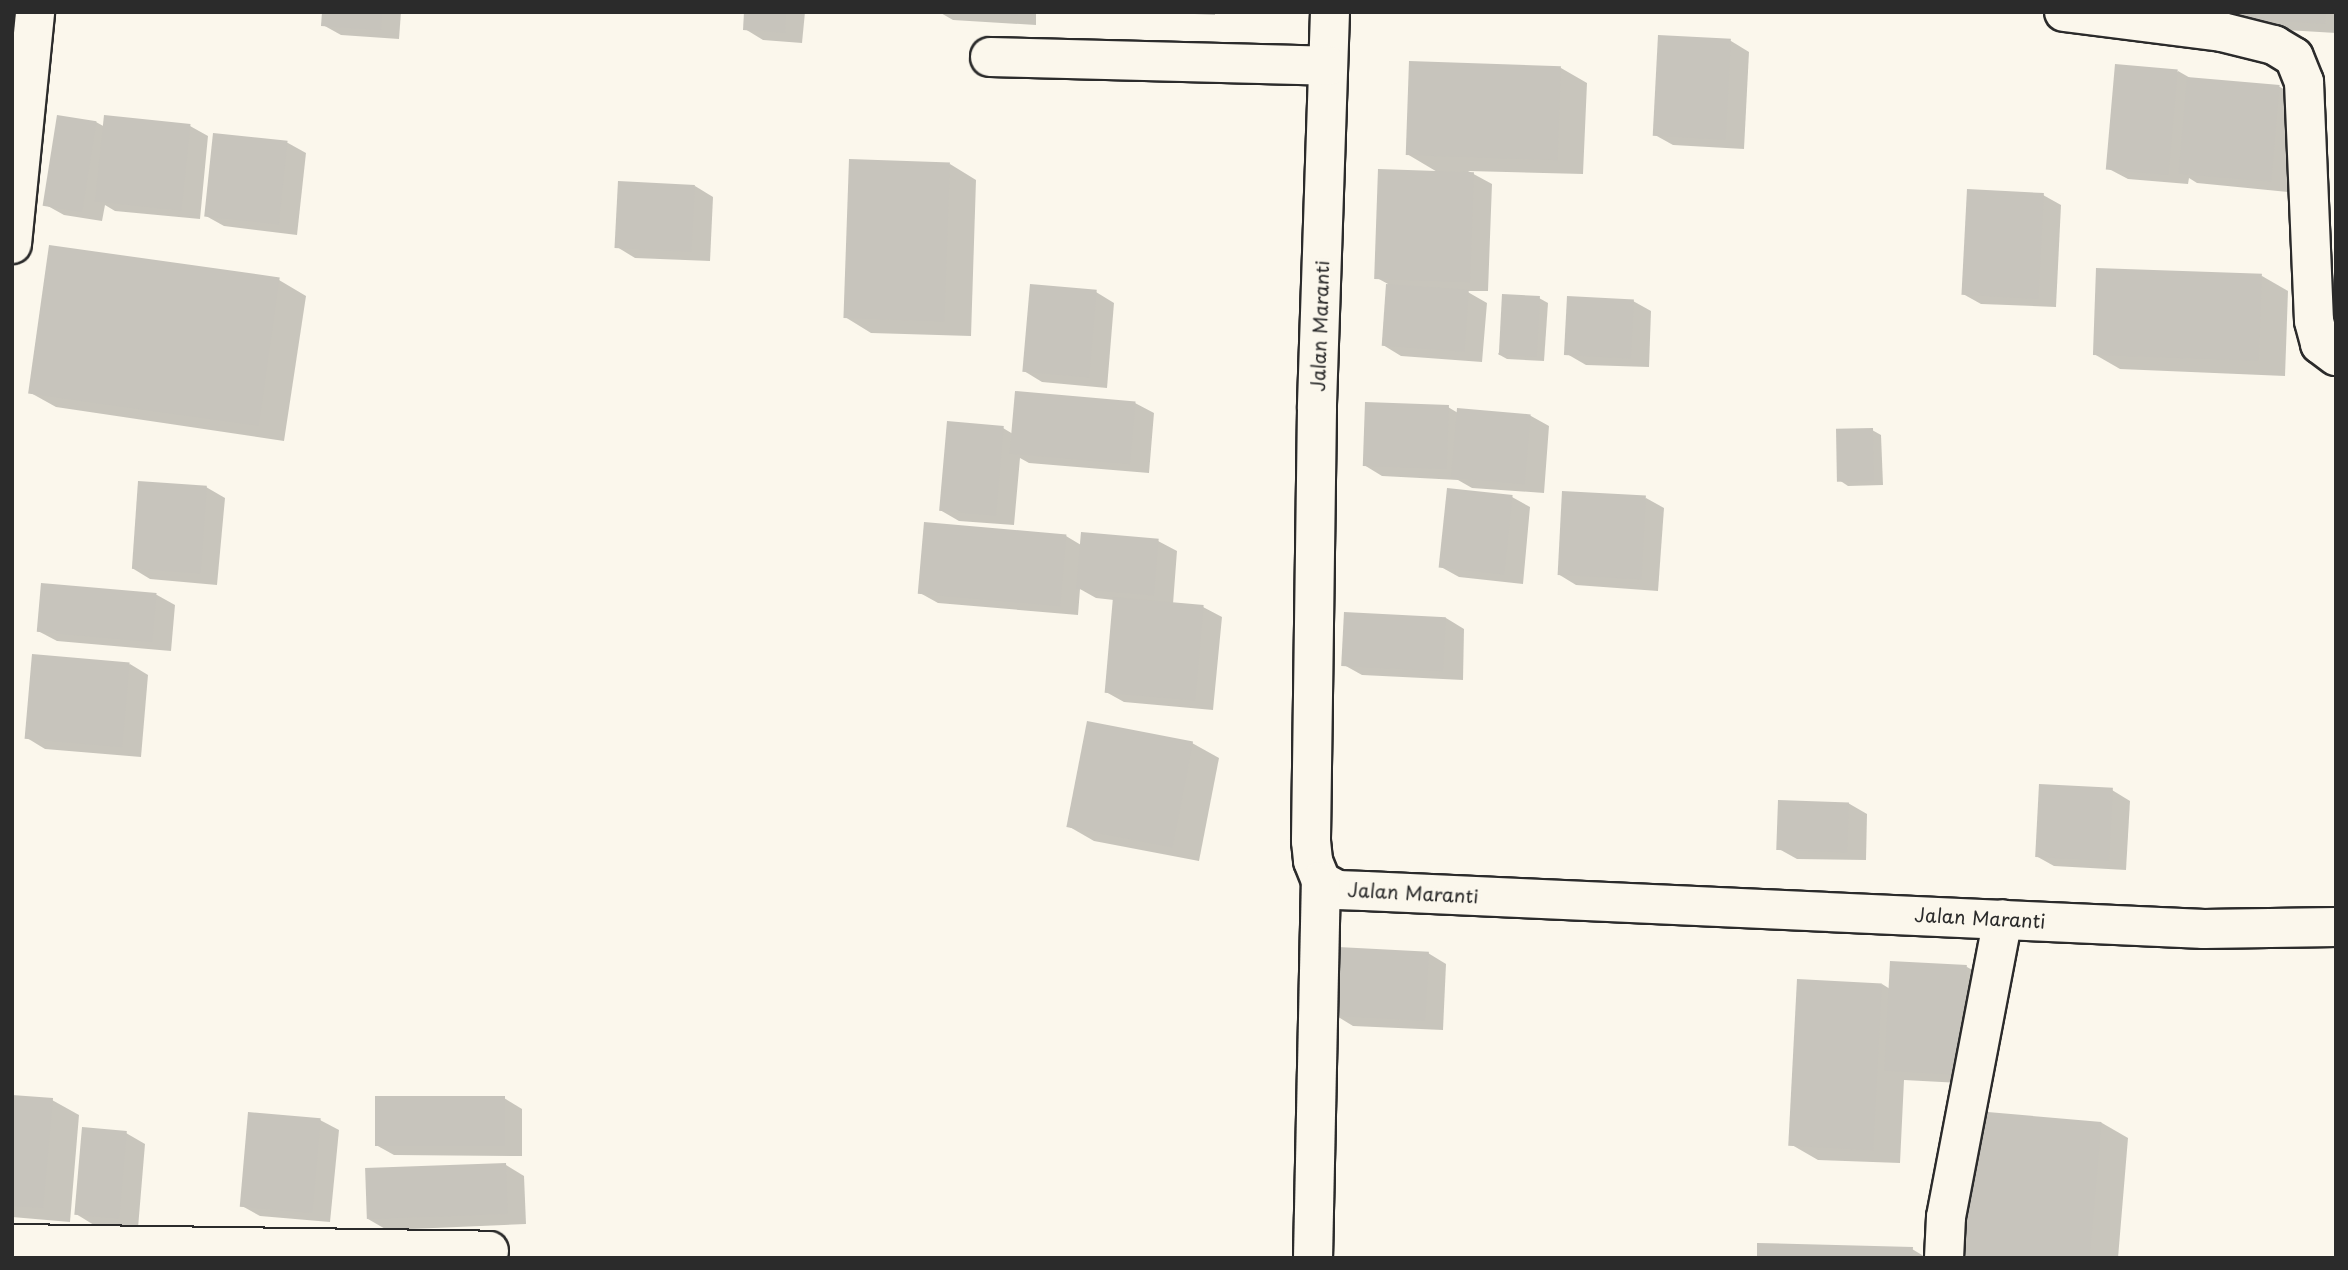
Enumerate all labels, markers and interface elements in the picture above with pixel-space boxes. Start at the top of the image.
street label: Jalan Maranti [1306,260,1334,392]
street label: Jalan Maranti [1347,878,1479,908]
street label: Jalan Maranti [1914,903,2046,933]

